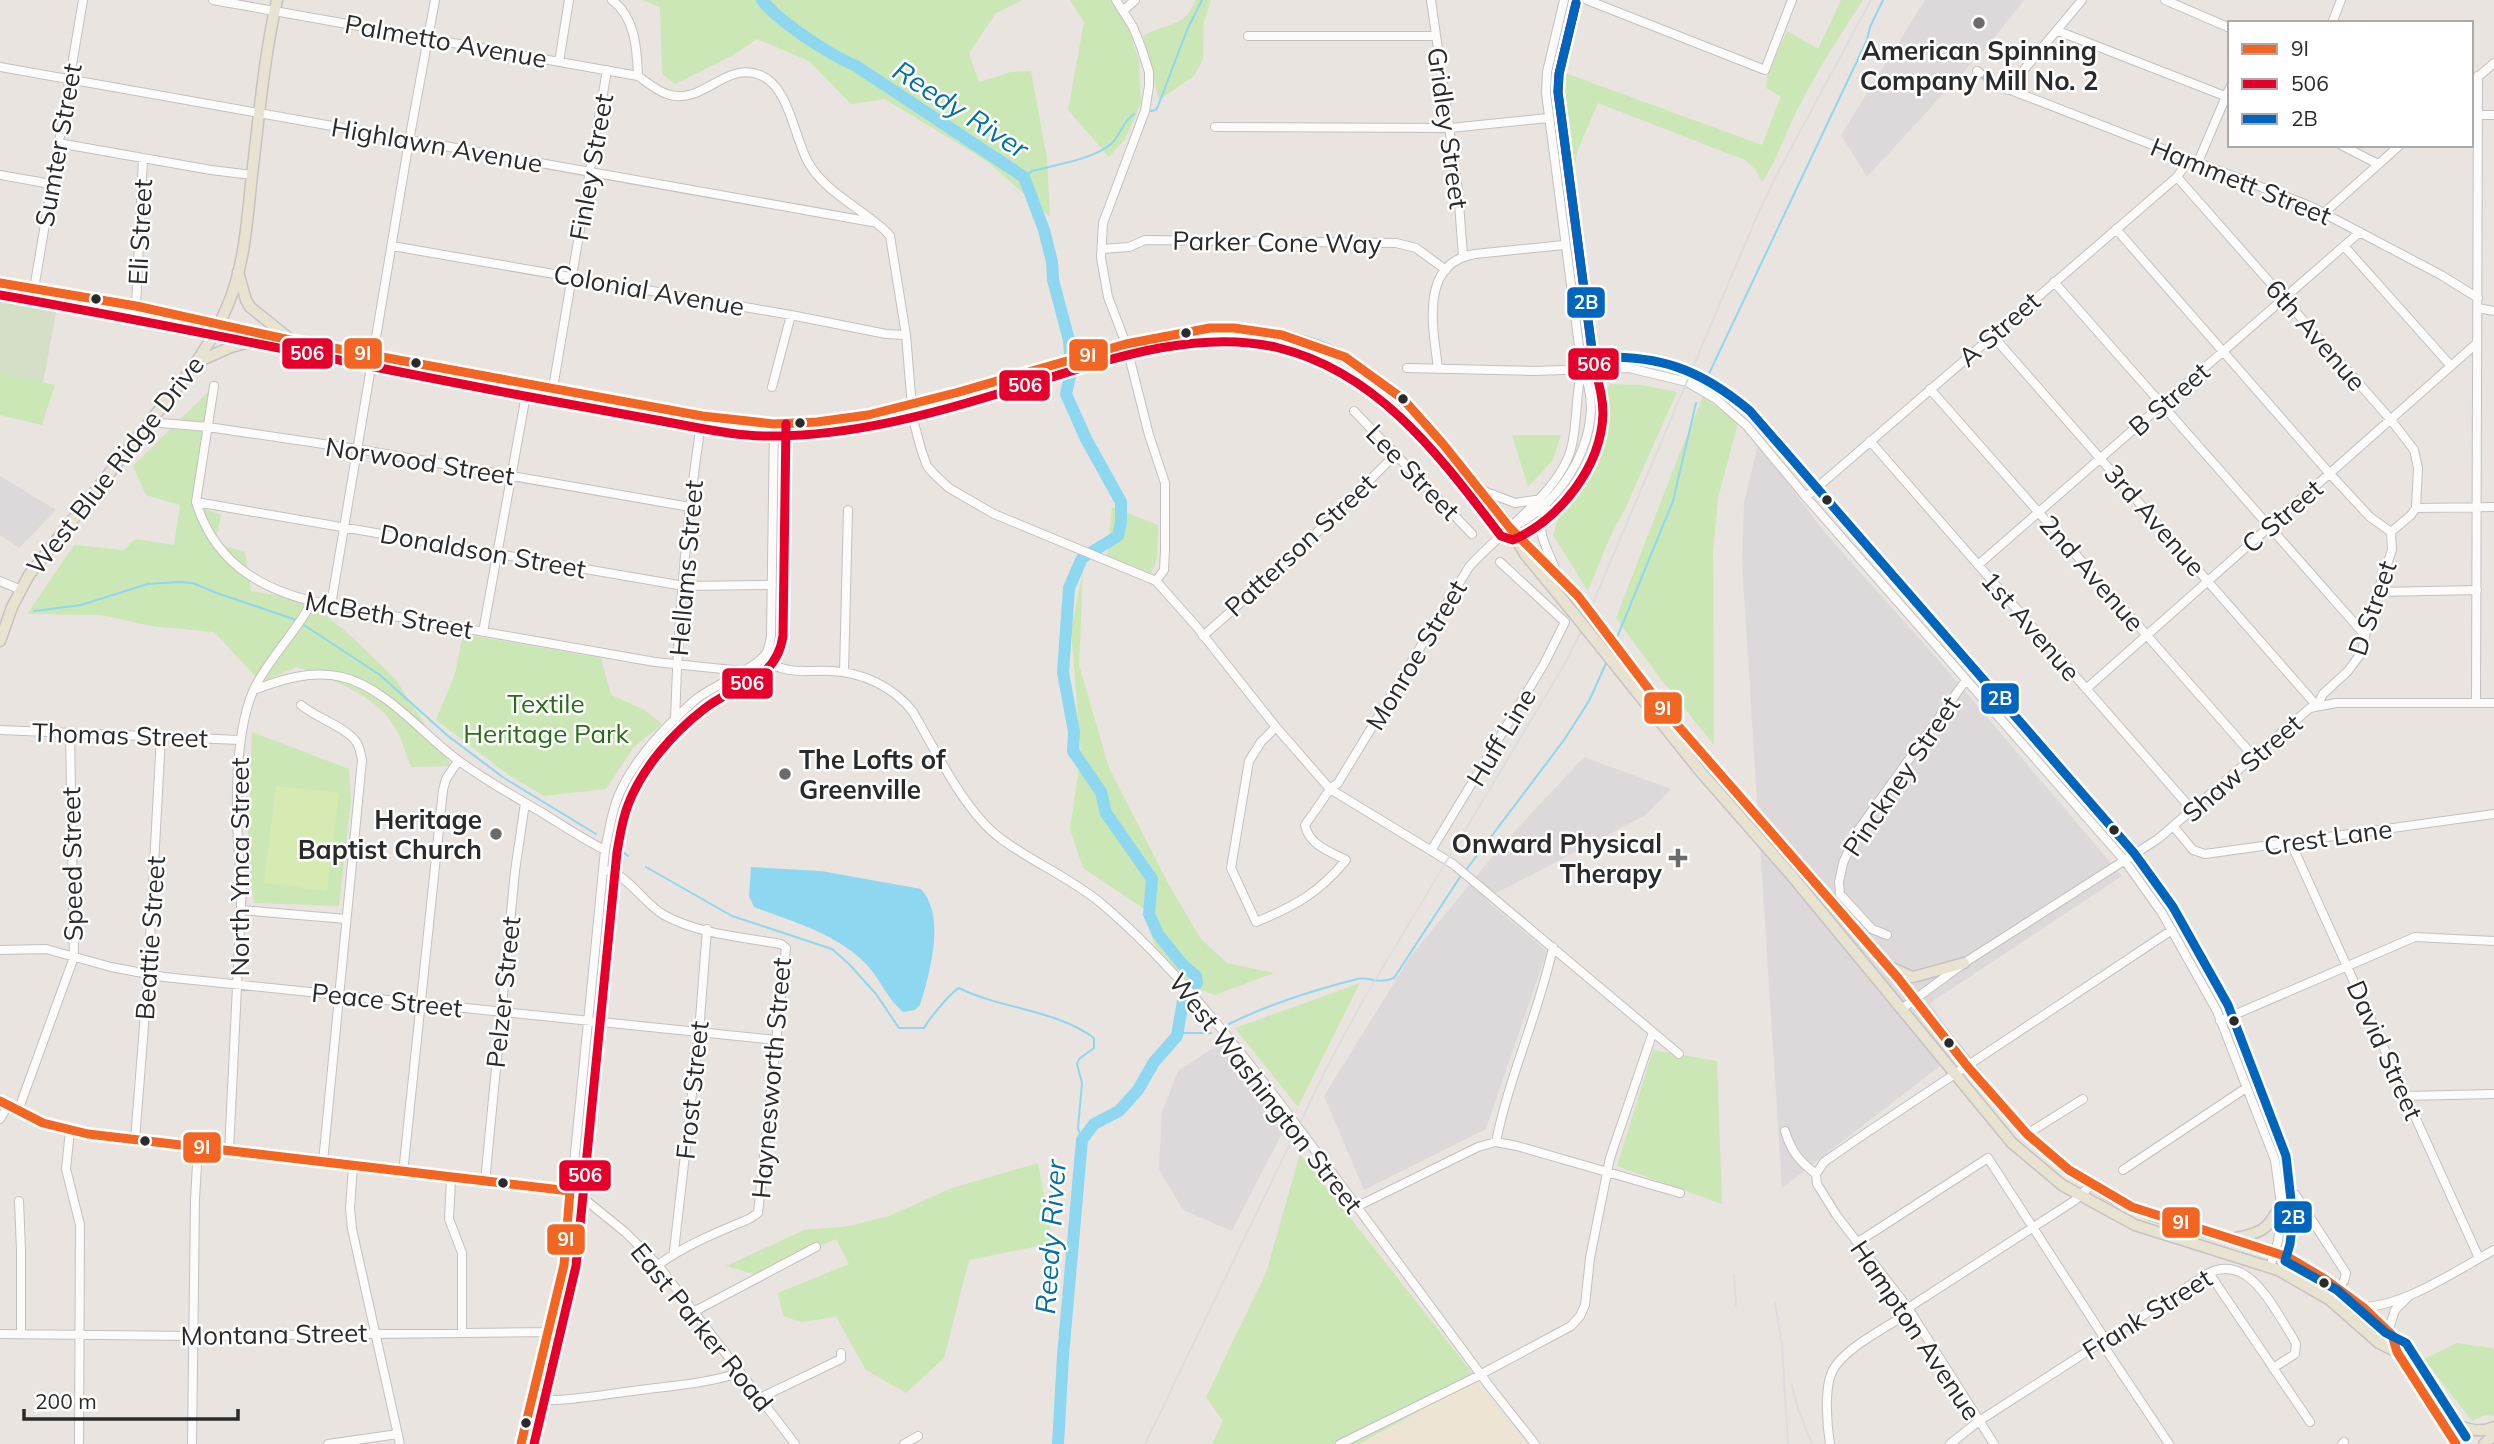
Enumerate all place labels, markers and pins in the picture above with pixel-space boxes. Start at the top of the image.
marker: American Spinning Company Mill No. 2 [1971,15,1987,31]
place label: American Spinning Company Mill No. 2 [1860,34,2098,97]
unlabelled marker [89,292,103,306]
unlabelled marker [1179,326,1193,340]
unlabelled marker [409,356,423,370]
unlabelled marker [1396,392,1410,406]
unlabelled marker [793,416,807,430]
unlabelled marker [1820,493,1834,507]
place label: The Lofts of Greenville [799,743,946,806]
marker: The Lofts of Greenville [777,766,793,782]
place label: Heritage Baptist Church [298,803,482,866]
unlabelled marker [2107,823,2121,837]
marker: Heritage Baptist Church [488,826,504,842]
place label: Onward Physical Therapy [1451,827,1663,890]
marker: Onward Physical Therapy [1668,848,1688,868]
unlabelled marker [2227,1014,2241,1028]
unlabelled marker [1942,1036,1956,1050]
unlabelled marker [138,1134,152,1148]
unlabelled marker [496,1176,510,1190]
unlabelled marker [2317,1276,2331,1290]
unlabelled marker [519,1416,533,1430]

